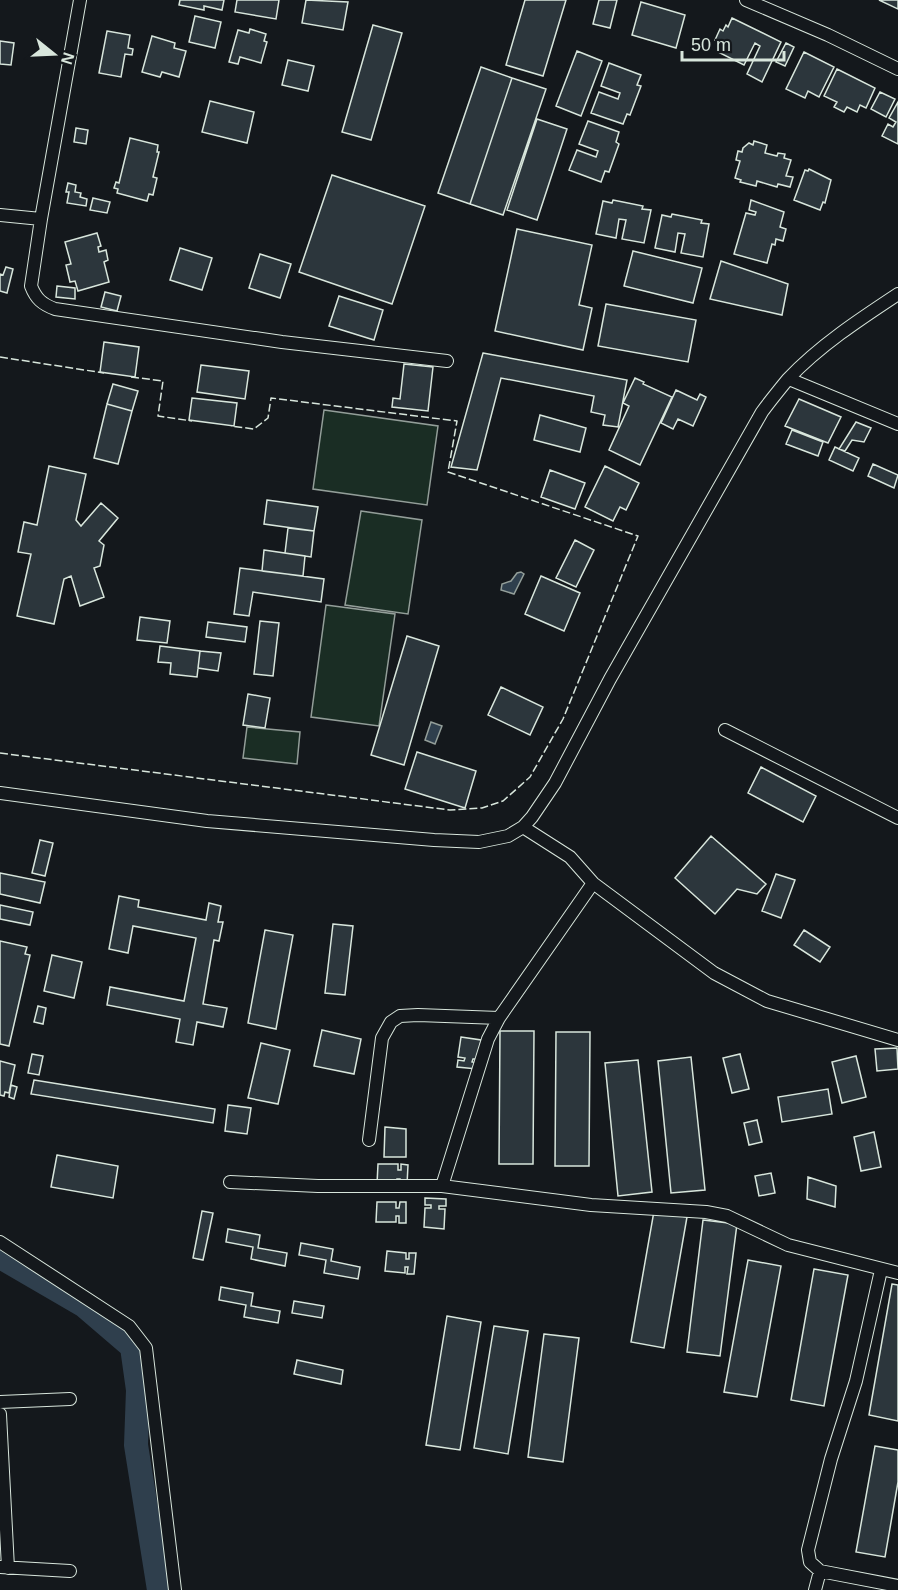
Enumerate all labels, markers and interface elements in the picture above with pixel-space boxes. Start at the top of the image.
north arrow [24,24,84,84]
scale bar [682,24,784,62]
text: 50 m [691,35,731,55]
text: N [58,50,78,67]

